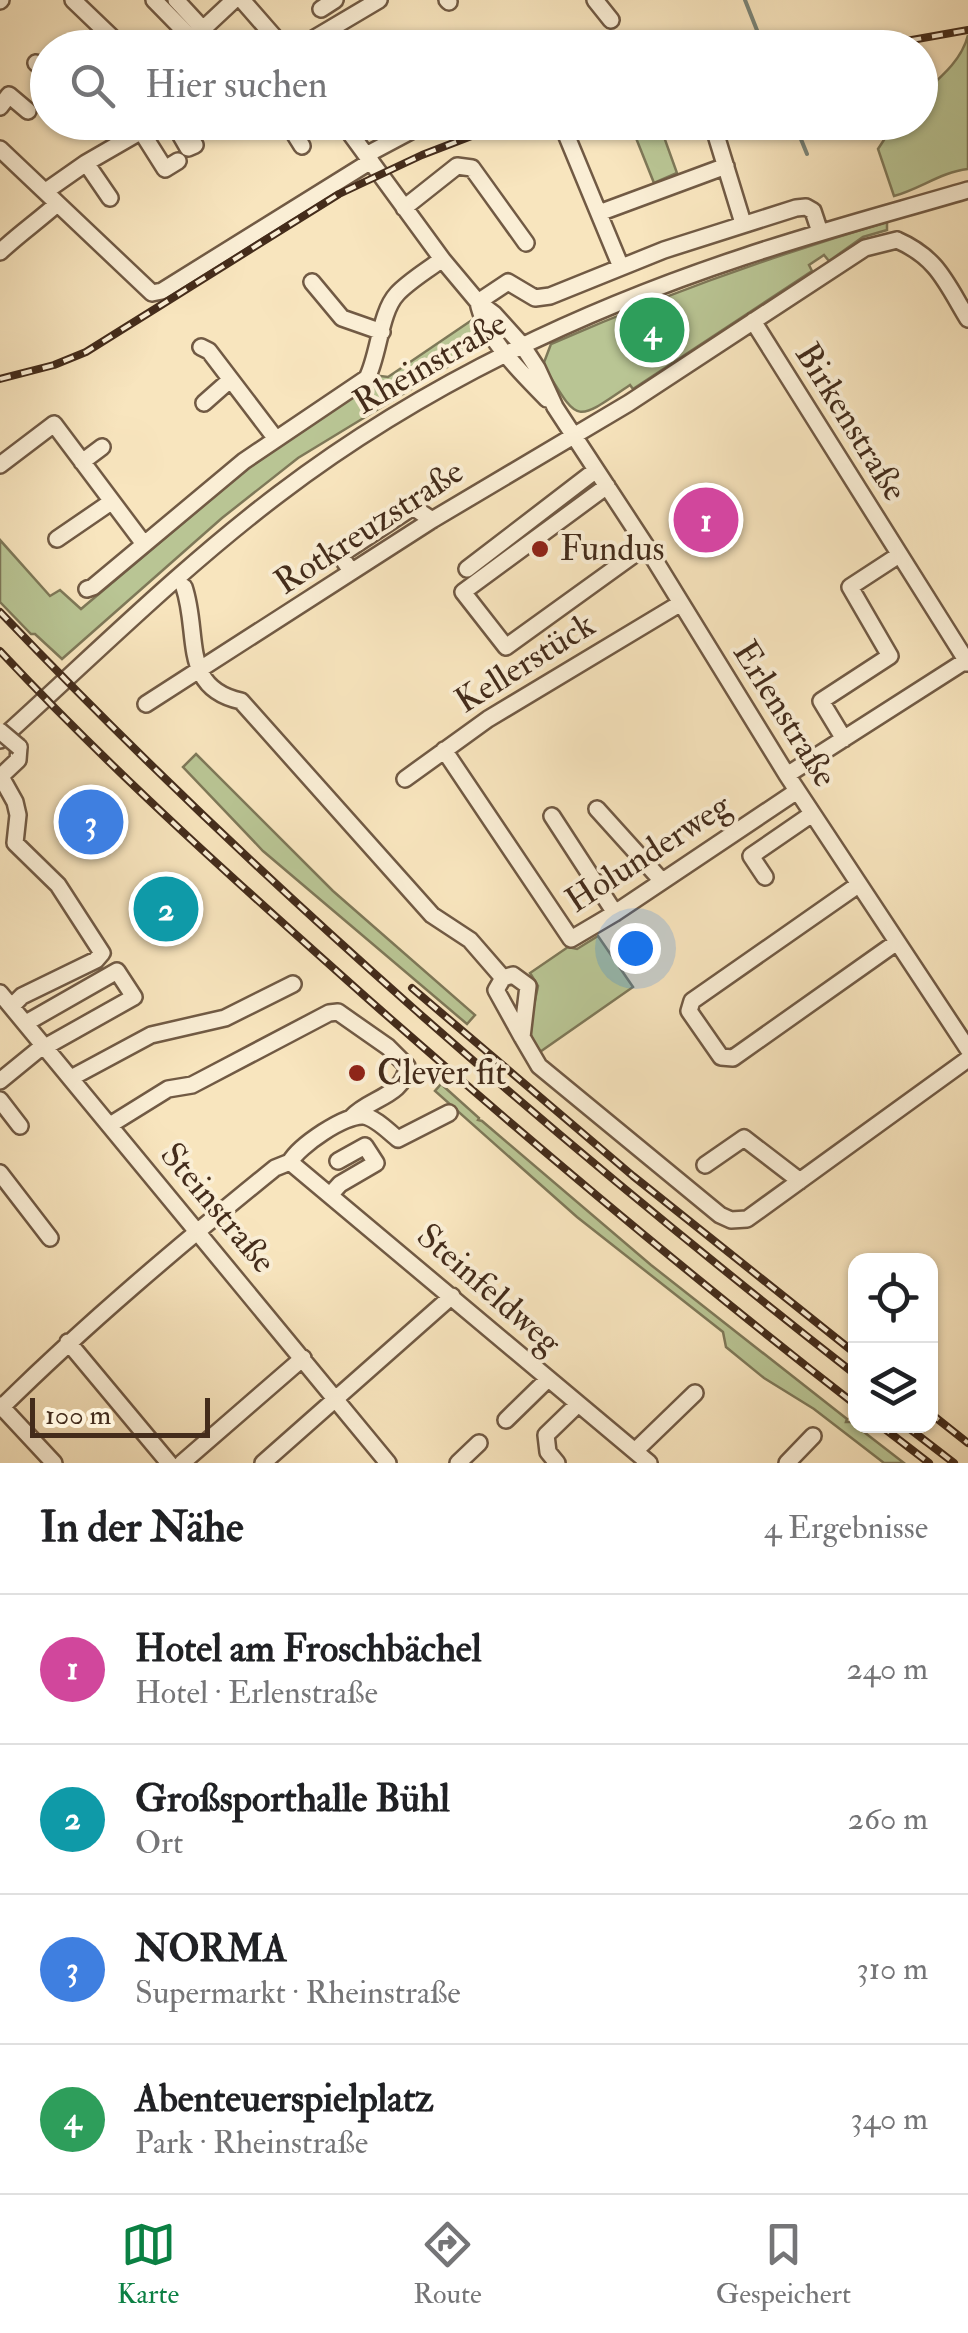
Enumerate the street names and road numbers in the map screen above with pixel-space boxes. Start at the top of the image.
street label: Rheinstraße [346,302,514,424]
street label: Birkenstraße [785,335,917,509]
street label: Rotkreuzstraße [266,450,472,604]
street label: Kellerstück [447,603,603,723]
street label: Erlenstraße [723,633,847,795]
street label: Holunderweg [557,783,739,923]
street label: Steinstraße [151,1134,285,1282]
street label: Steinfeldweg [408,1214,571,1364]

